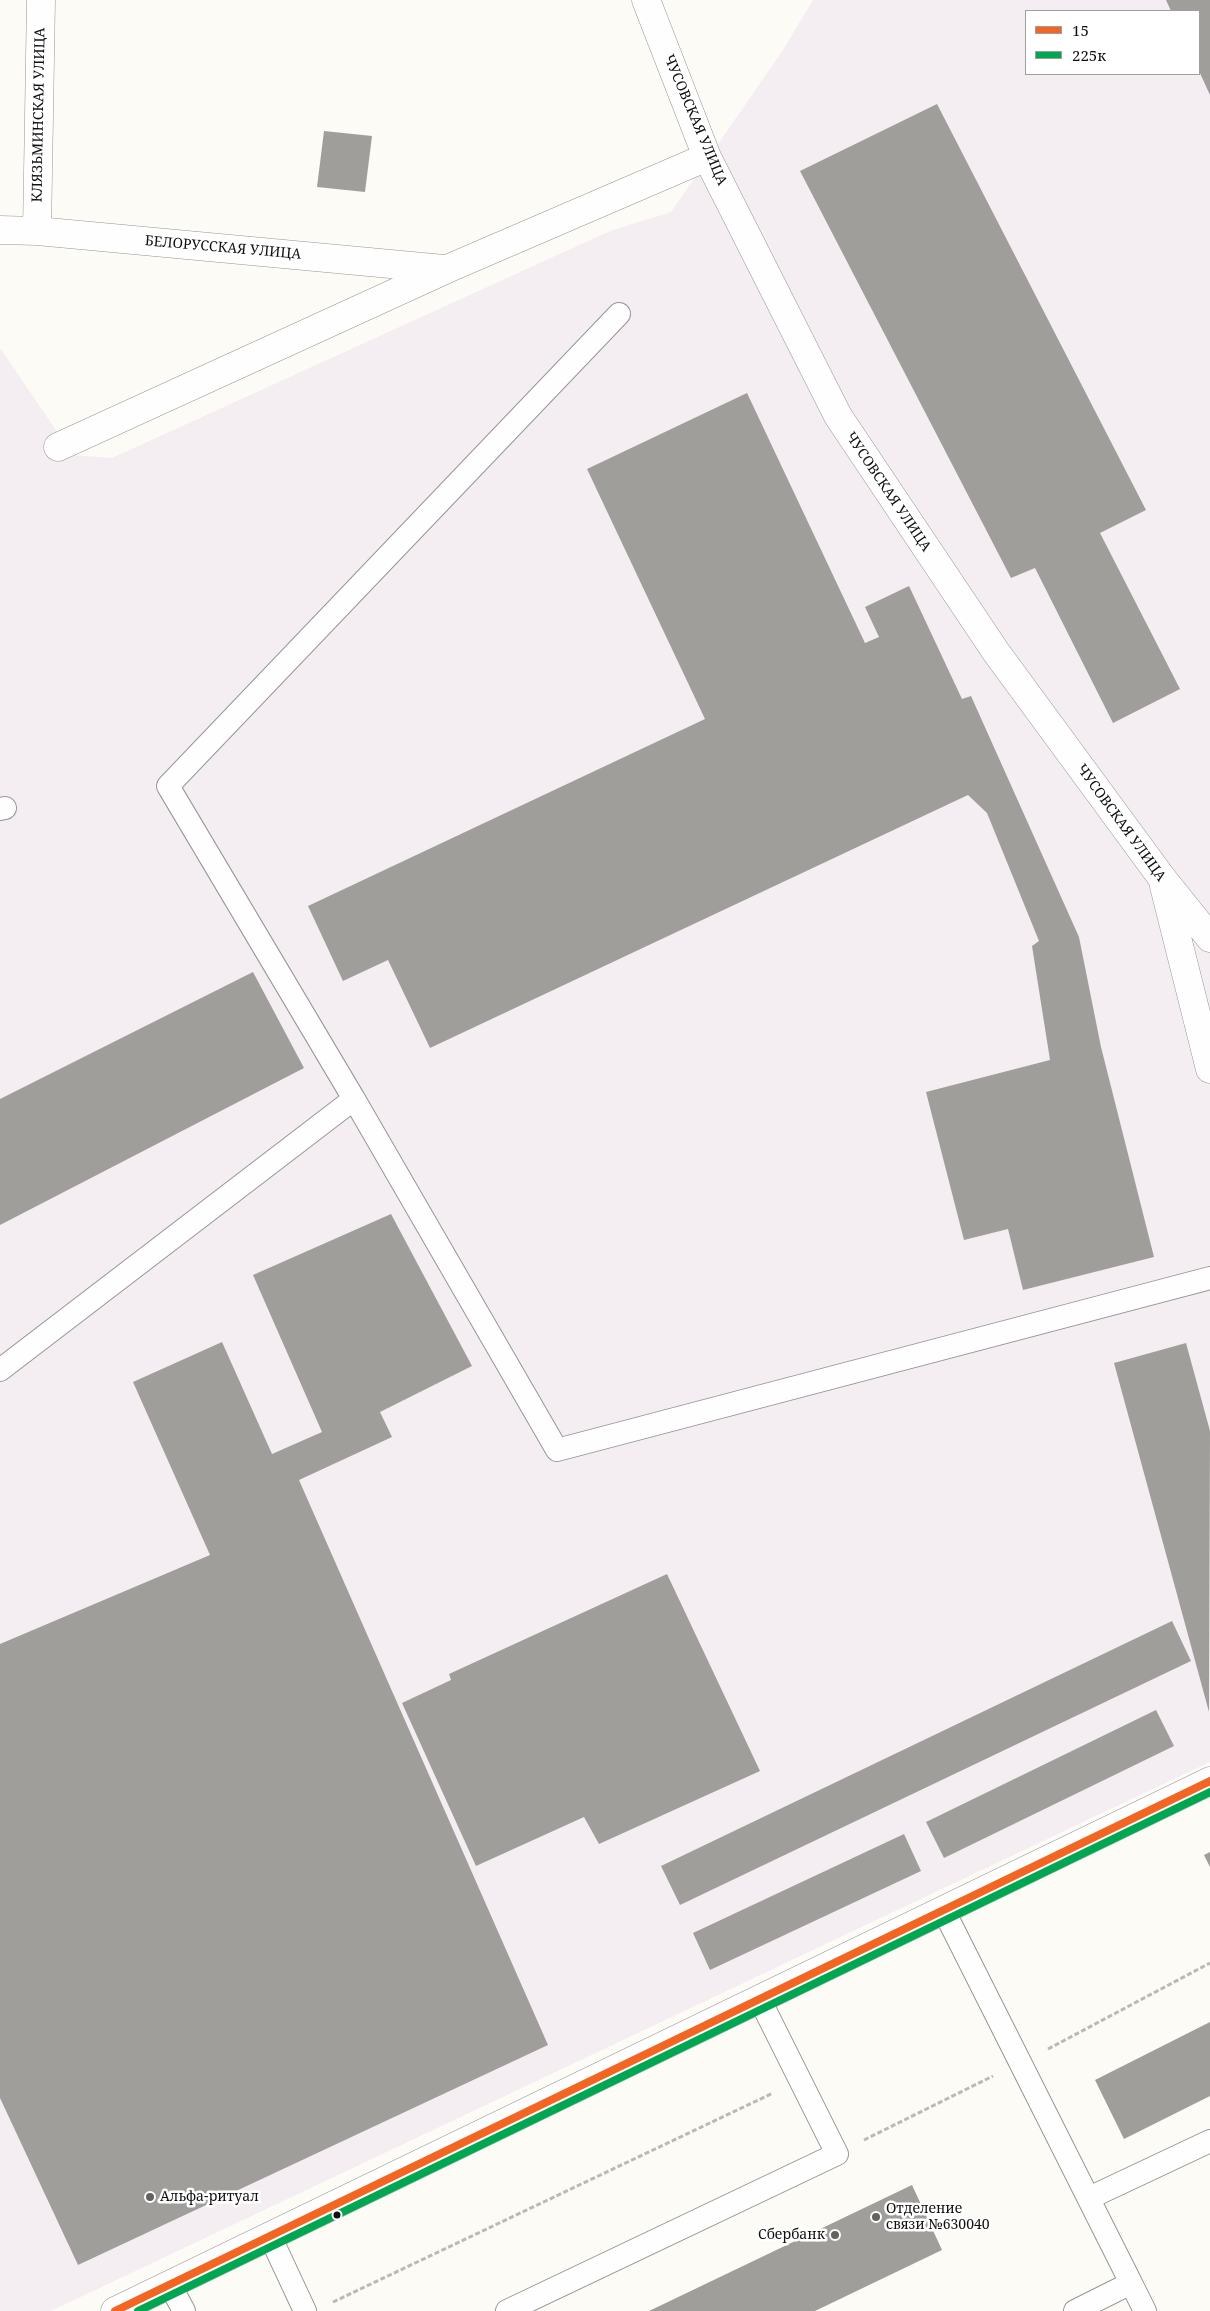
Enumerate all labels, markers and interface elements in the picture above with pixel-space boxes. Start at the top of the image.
legend [1025,10,1200,75]
text: 15 [1072,20,1089,40]
street label: КЛЯЗЬМИНСКАЯ УЛИЦА [29,27,49,203]
text: 225к [1072,45,1106,65]
street label: ЧУСОВСКАЯ УЛИЦА [660,52,730,188]
street label: БЕЛОРУССКАЯ УЛИЦА [144,233,302,263]
street label: ЧУСОВСКАЯ УЛИЦА [842,429,934,555]
street label: ЧУСОВСКАЯ УЛИЦА [1073,761,1169,885]
place label: Альфа-ритуал [160,2189,259,2205]
marker: Альфа-ритуал [144,2191,156,2203]
place label: Отделение связи №630040 [886,2201,990,2234]
unlabelled marker [332,2210,342,2220]
marker: Отделение связи №630040 [870,2211,882,2223]
place label: Сбербанк [758,2227,825,2243]
marker: Сбербанк [829,2229,841,2241]

